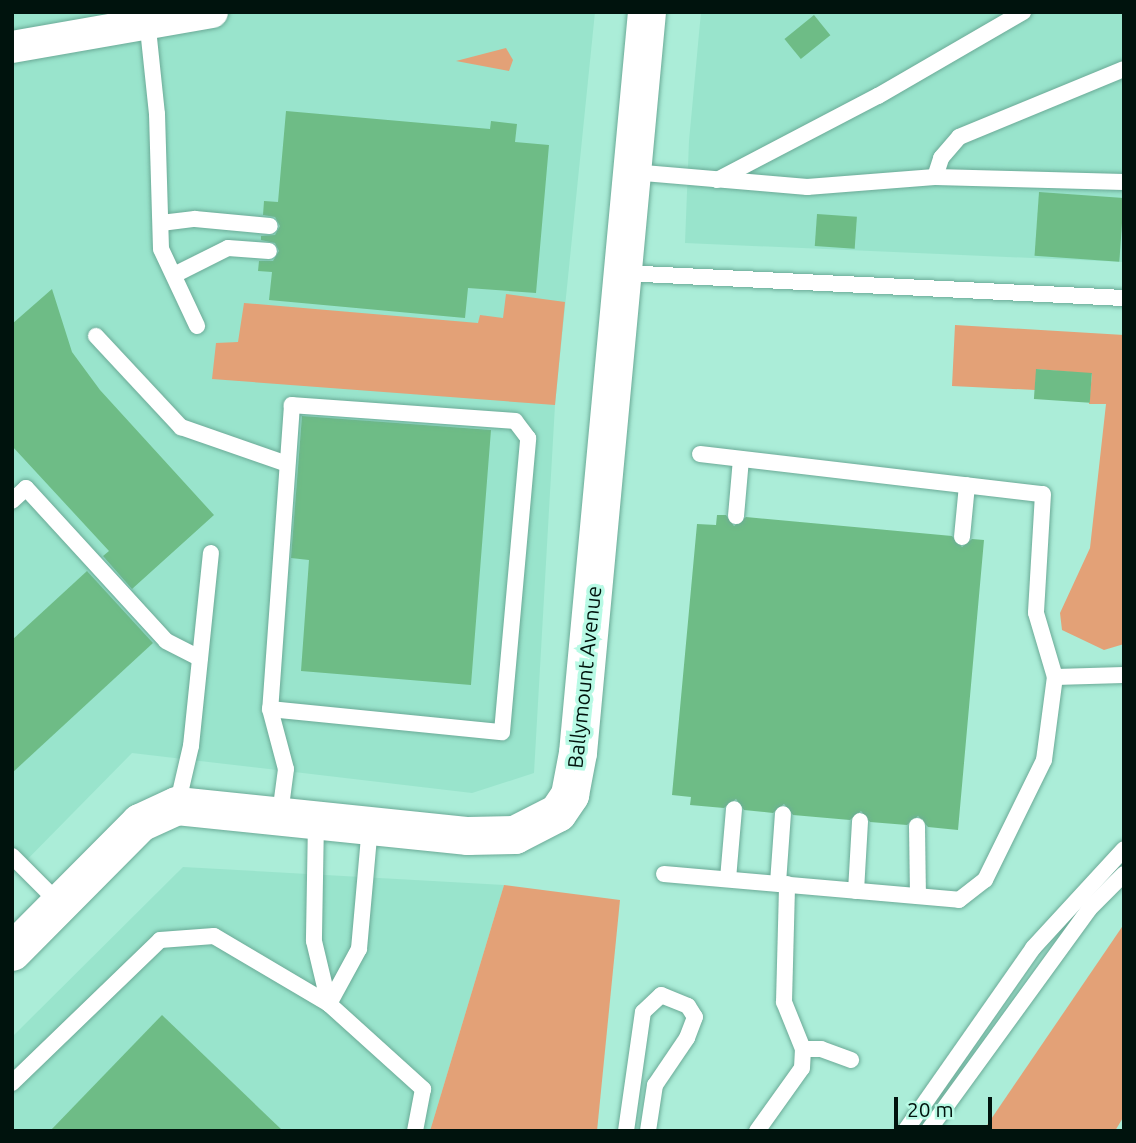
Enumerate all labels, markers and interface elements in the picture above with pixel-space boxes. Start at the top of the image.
street label: Ballymount Avenue [562,584,606,770]
scale bar [898,1084,996,1128]
text: 20 m [907,1097,954,1121]

